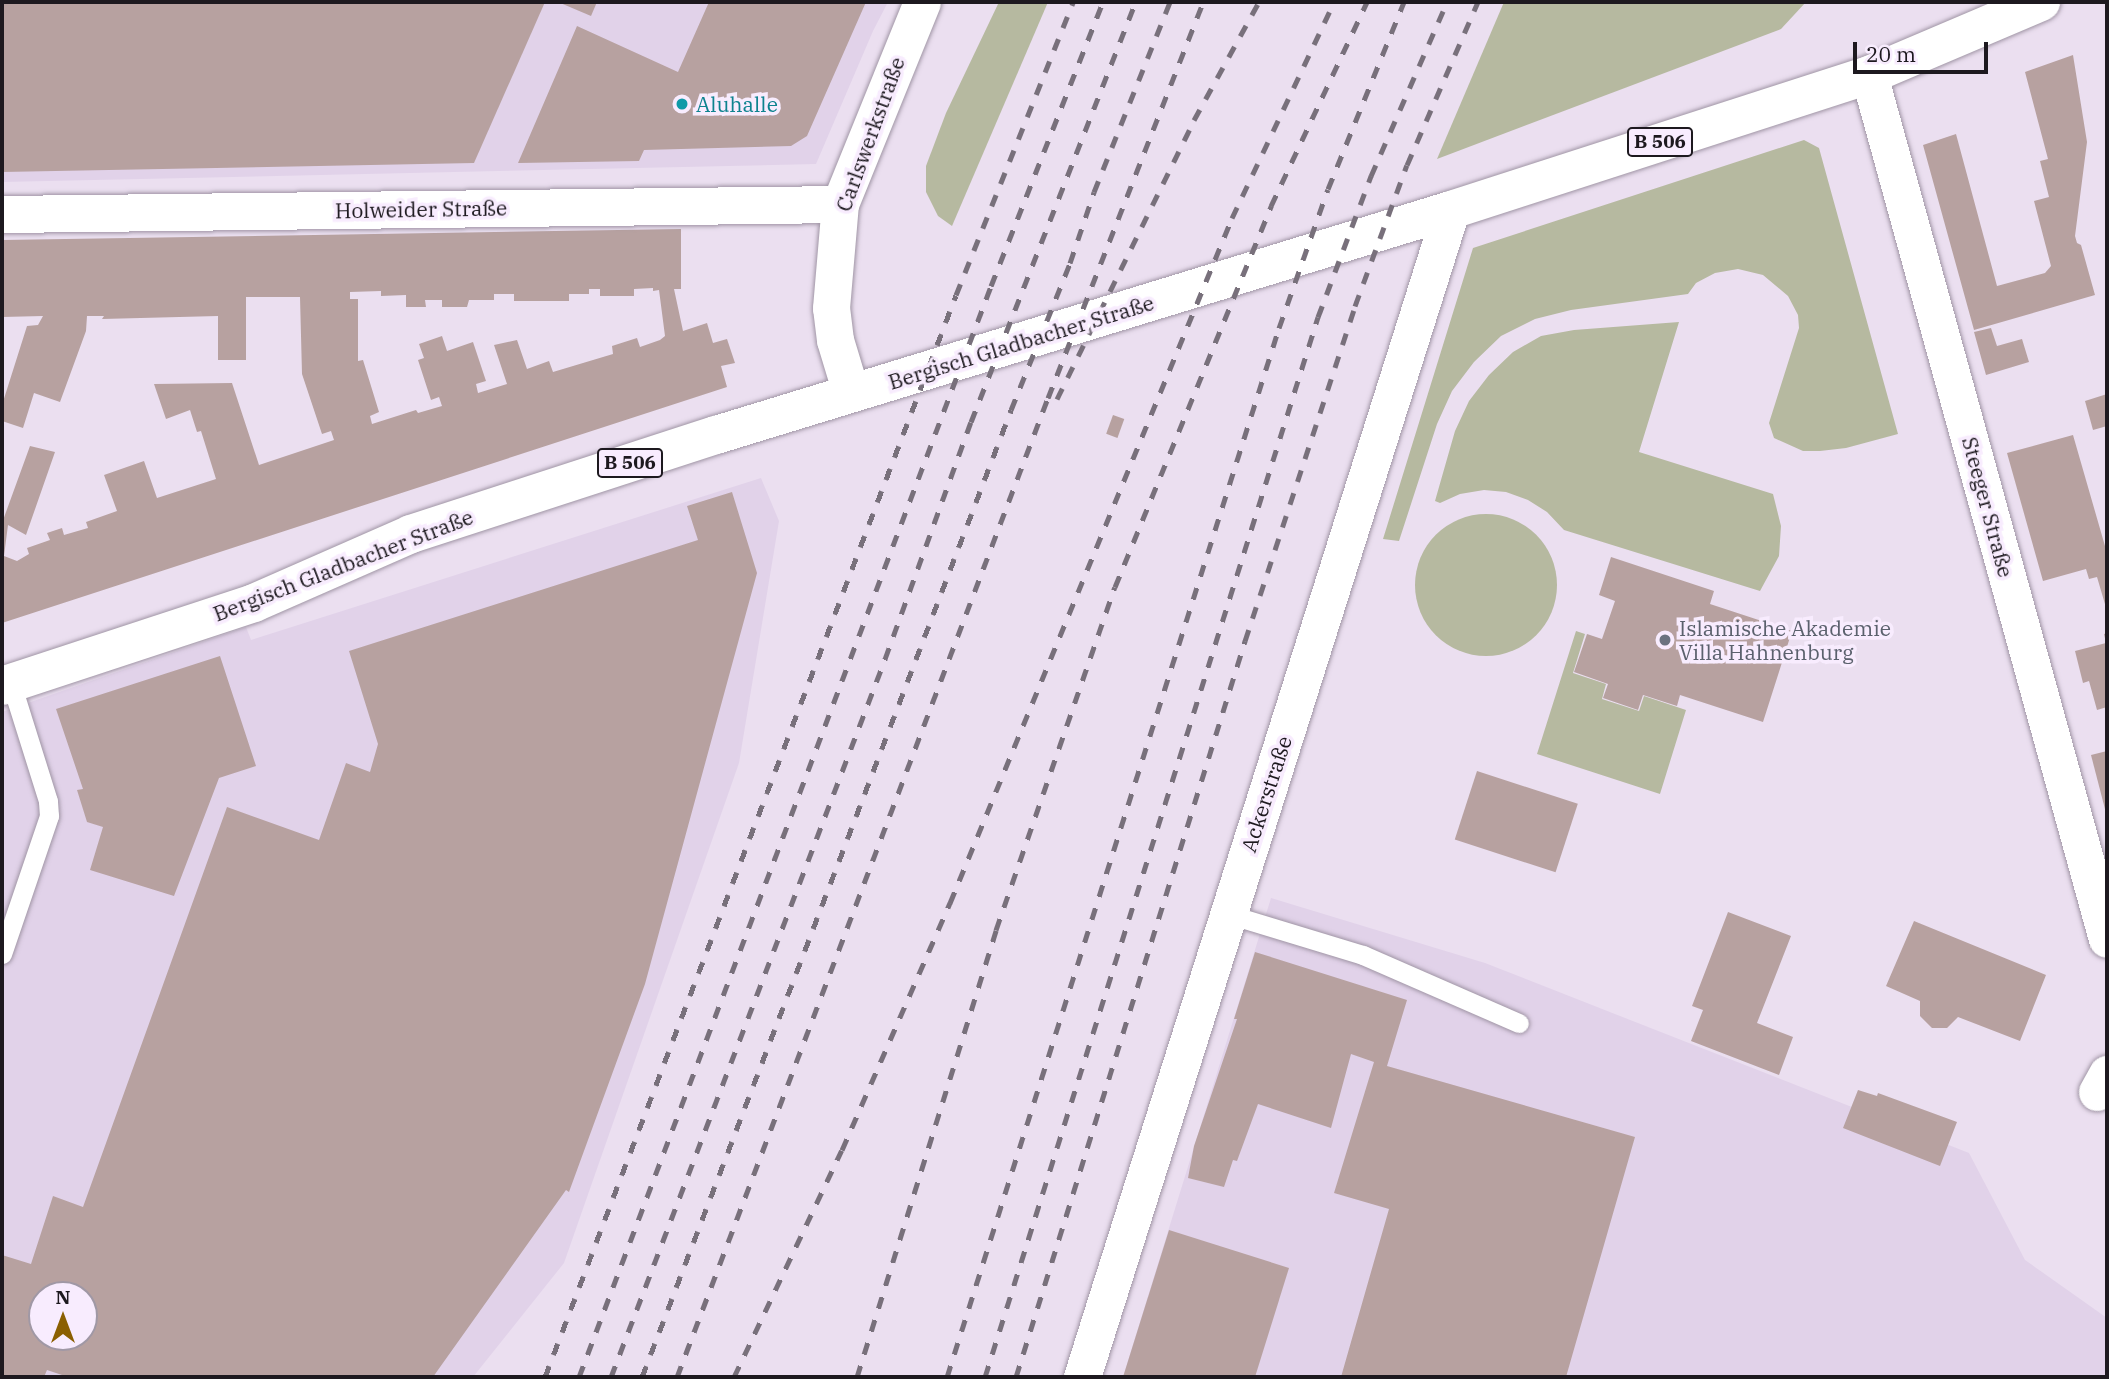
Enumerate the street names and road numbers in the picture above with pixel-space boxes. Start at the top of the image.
street label: Carlswerkstraße [830,53,910,215]
road number: B 506 [1627,126,1693,158]
street label: Holweider Straße [335,195,507,223]
street label: Bergisch Gladbacher Straße [885,290,1157,394]
street label: Steeger Straße [1957,434,2019,580]
road number: B 506 [597,447,663,478]
street label: Bergisch Gladbacher Straße [210,504,476,626]
street label: Ackerstraße [1235,733,1297,855]

